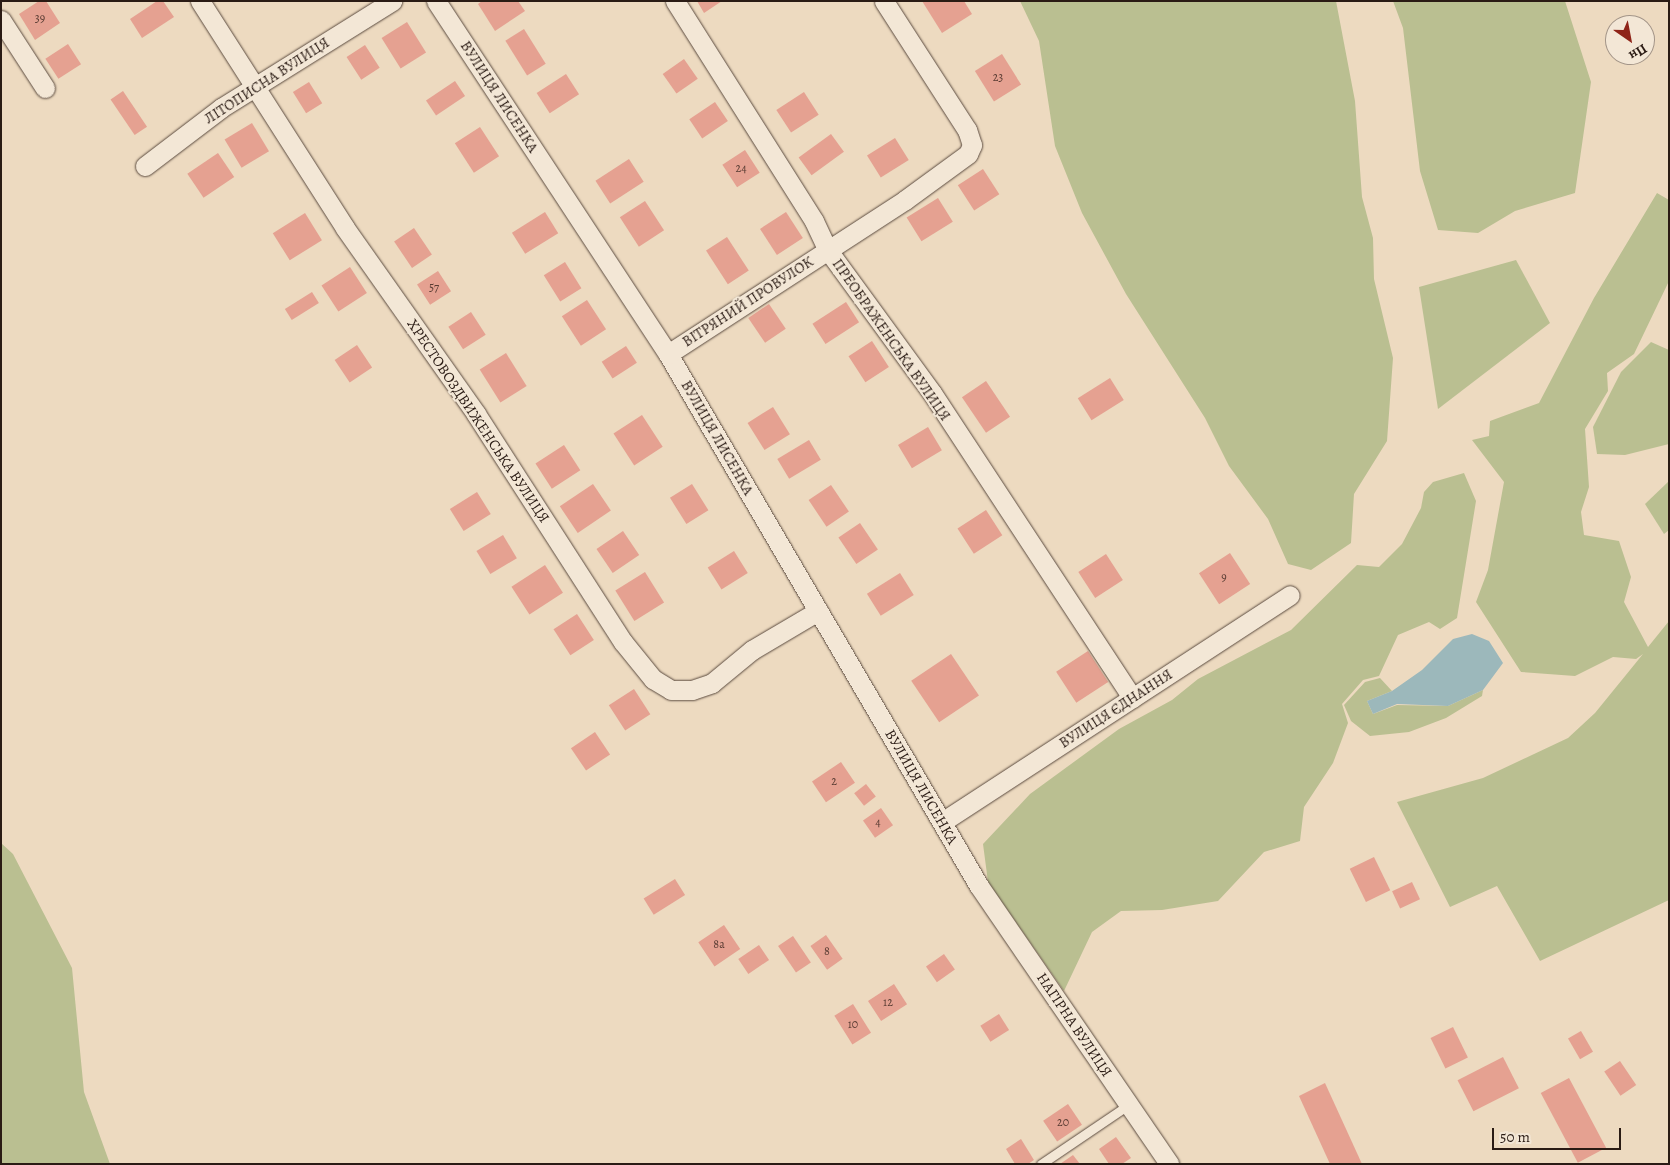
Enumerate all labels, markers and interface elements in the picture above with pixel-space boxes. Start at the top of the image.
house number: 39 [35,12,45,26]
north arrow [1605,15,1655,65]
street label: ЛІТОПИСНА ВУЛИЦЯ [201,34,333,128]
street label: ВУЛИЦЯ ЛИСЕНКА [456,38,542,156]
text: Пн [1625,39,1651,65]
house number: 23 [993,71,1003,85]
house number: 24 [735,162,747,176]
street label: ВІТРЯНИЙ ПРОВУЛОК [679,253,817,351]
street label: ПРЕОБРАЖЕНСЬКА ВУЛИЦЯ [828,255,954,425]
house number: 57 [429,281,439,295]
street label: ХРЕСТОВОЗДВИЖЕНСЬКА ВУЛИЦЯ [403,316,553,526]
street label: ВУЛИЦЯ ЛИСЕНКА [677,377,757,499]
house number: 9 [1221,571,1227,585]
street label: ВУЛИЦЯ ЄДНАННЯ [1056,666,1176,752]
street label: ВУЛИЦЯ ЛИСЕНКА [881,726,961,848]
house number: 2 [831,775,837,789]
house number: 4 [875,816,881,830]
house number: 8а [713,938,725,952]
house number: 8 [824,945,830,959]
street label: НАГІРНА ВУЛИЦЯ [1032,969,1116,1081]
house number: 12 [883,996,893,1010]
house number: 10 [848,1018,858,1032]
house number: 20 [1057,1116,1069,1130]
scale bar [1495,1118,1624,1150]
text: 50 m [1500,1127,1530,1147]

